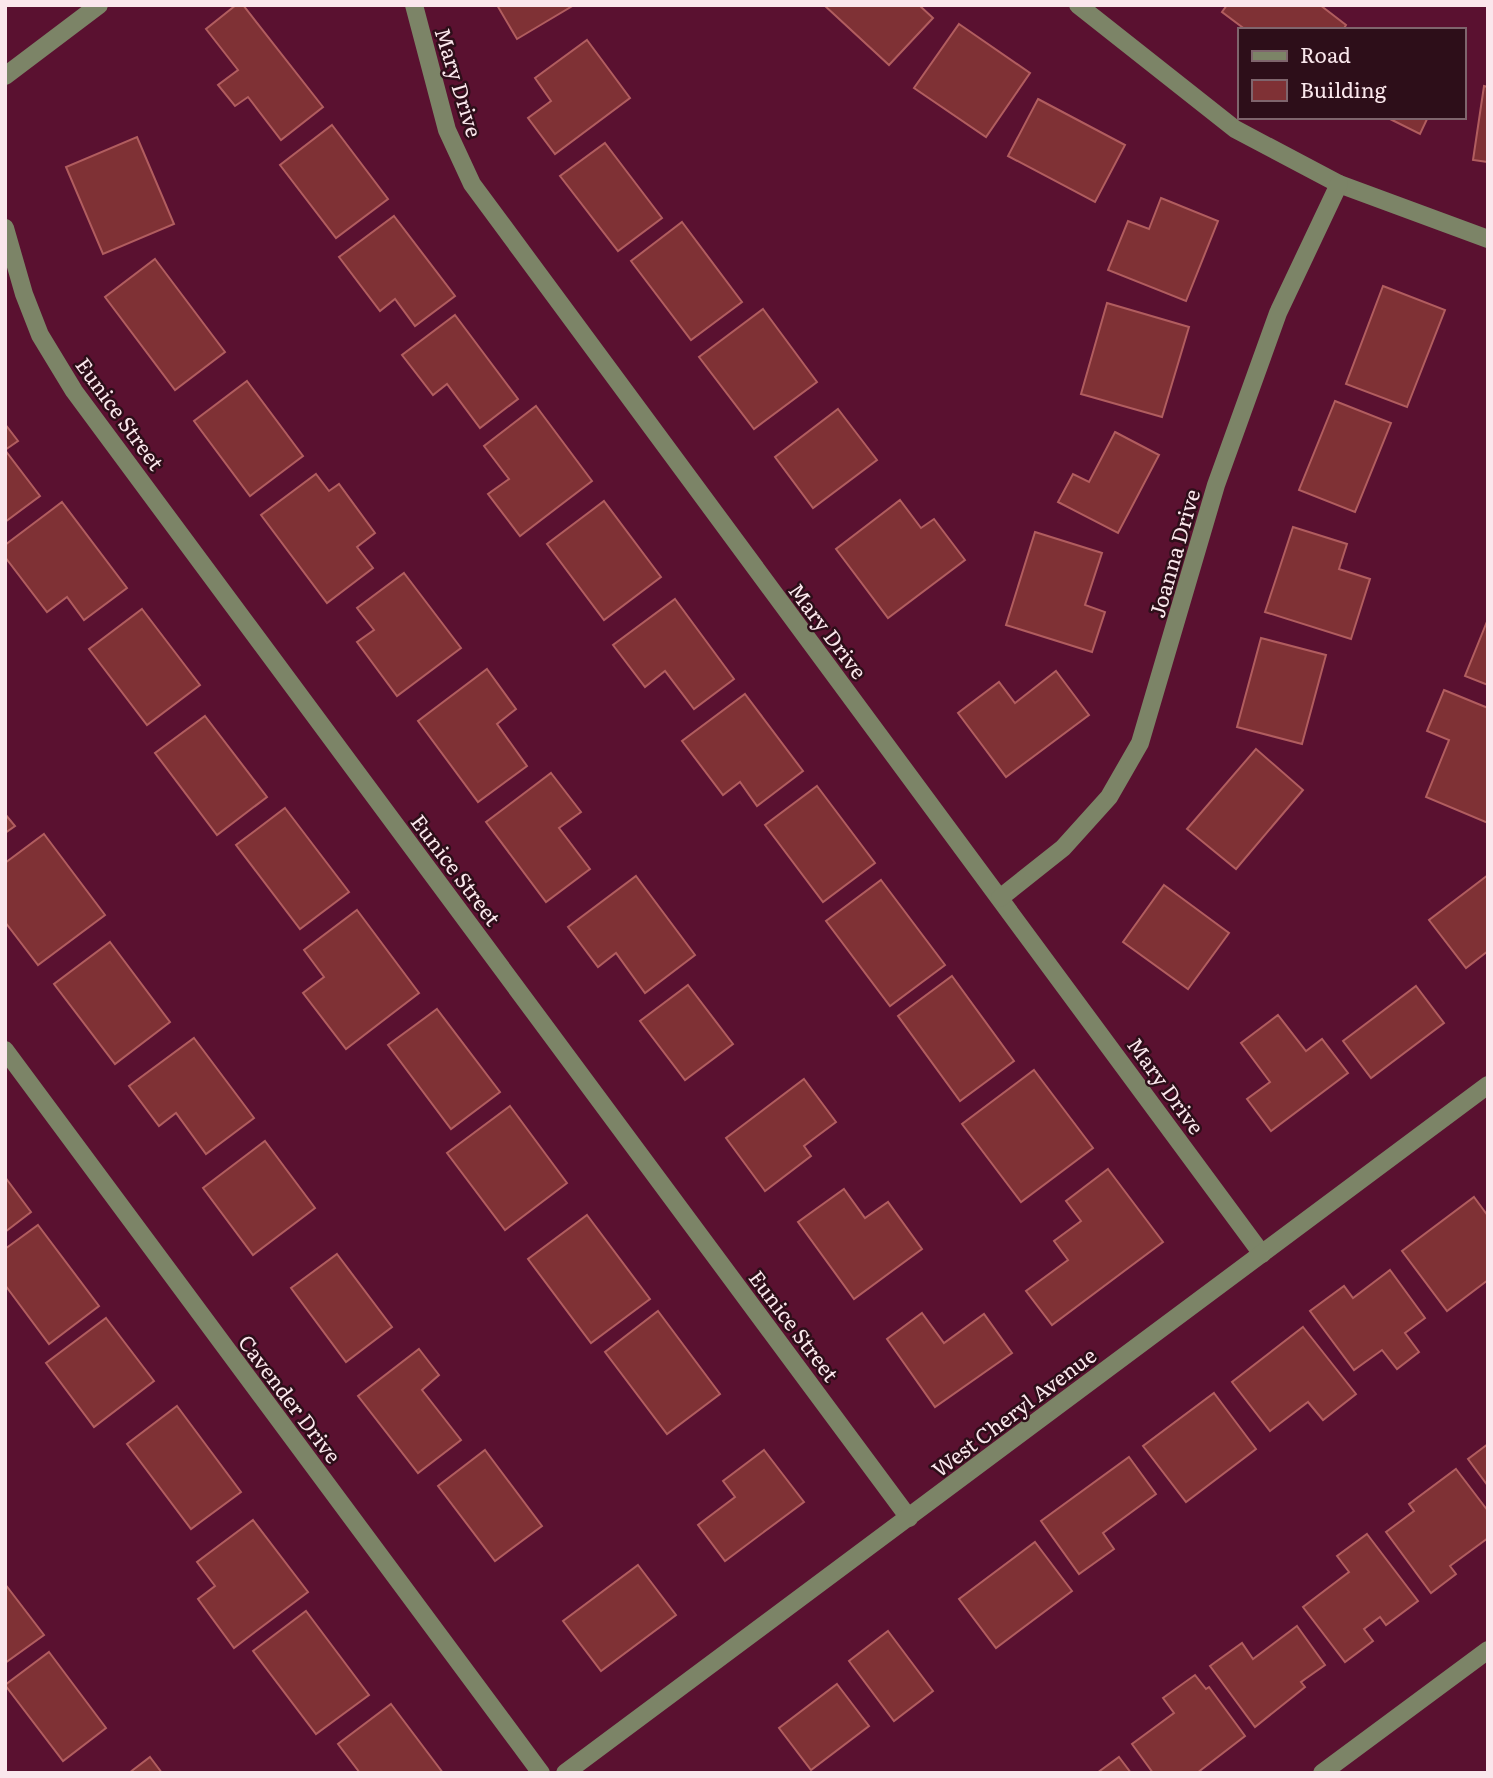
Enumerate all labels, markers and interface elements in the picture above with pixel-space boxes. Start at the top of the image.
street label: Mary Drive [429,23,491,141]
legend [1238,28,1465,119]
text: Road [1300,38,1351,69]
text: Building [1300,73,1387,104]
street label: Eunice Street [69,350,173,476]
street label: Joanna Drive [1140,485,1206,621]
street label: Mary Drive [783,575,875,685]
street label: Eunice Street [405,807,510,932]
street label: Mary Drive [1121,1030,1213,1140]
street label: Eunice Street [743,1263,848,1388]
street label: Cavender Drive [232,1327,350,1469]
street label: West Cheryl Avenue [924,1339,1102,1483]

